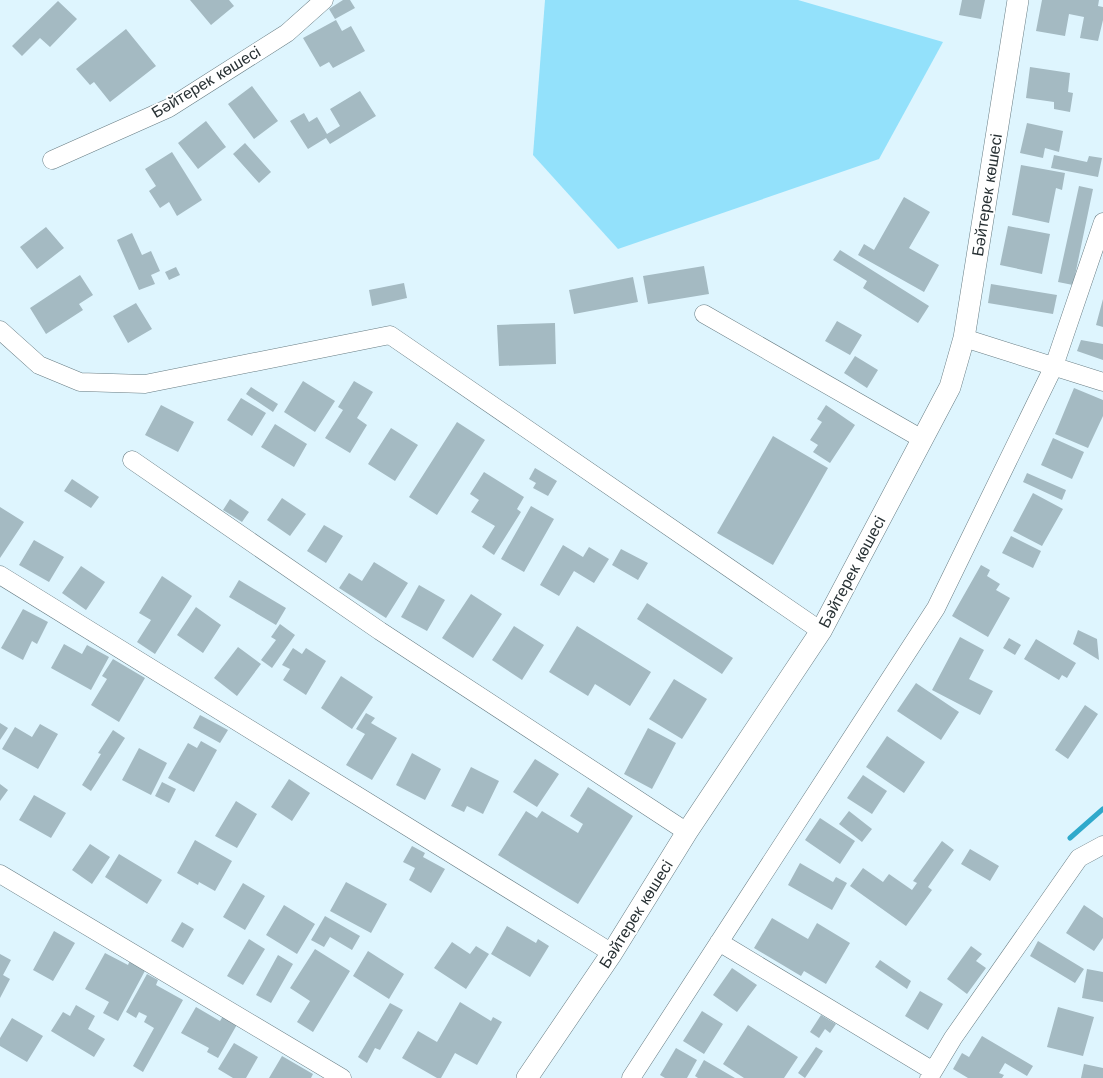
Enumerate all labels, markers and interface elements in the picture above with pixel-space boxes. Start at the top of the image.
street label: Бәйтерек көшесі [148,42,264,122]
street label: Бәйтерек көшесі [968,132,1006,258]
street label: Бәйтерек көшесі [815,513,889,631]
street label: Бәйтерек көшесі [595,856,677,972]

